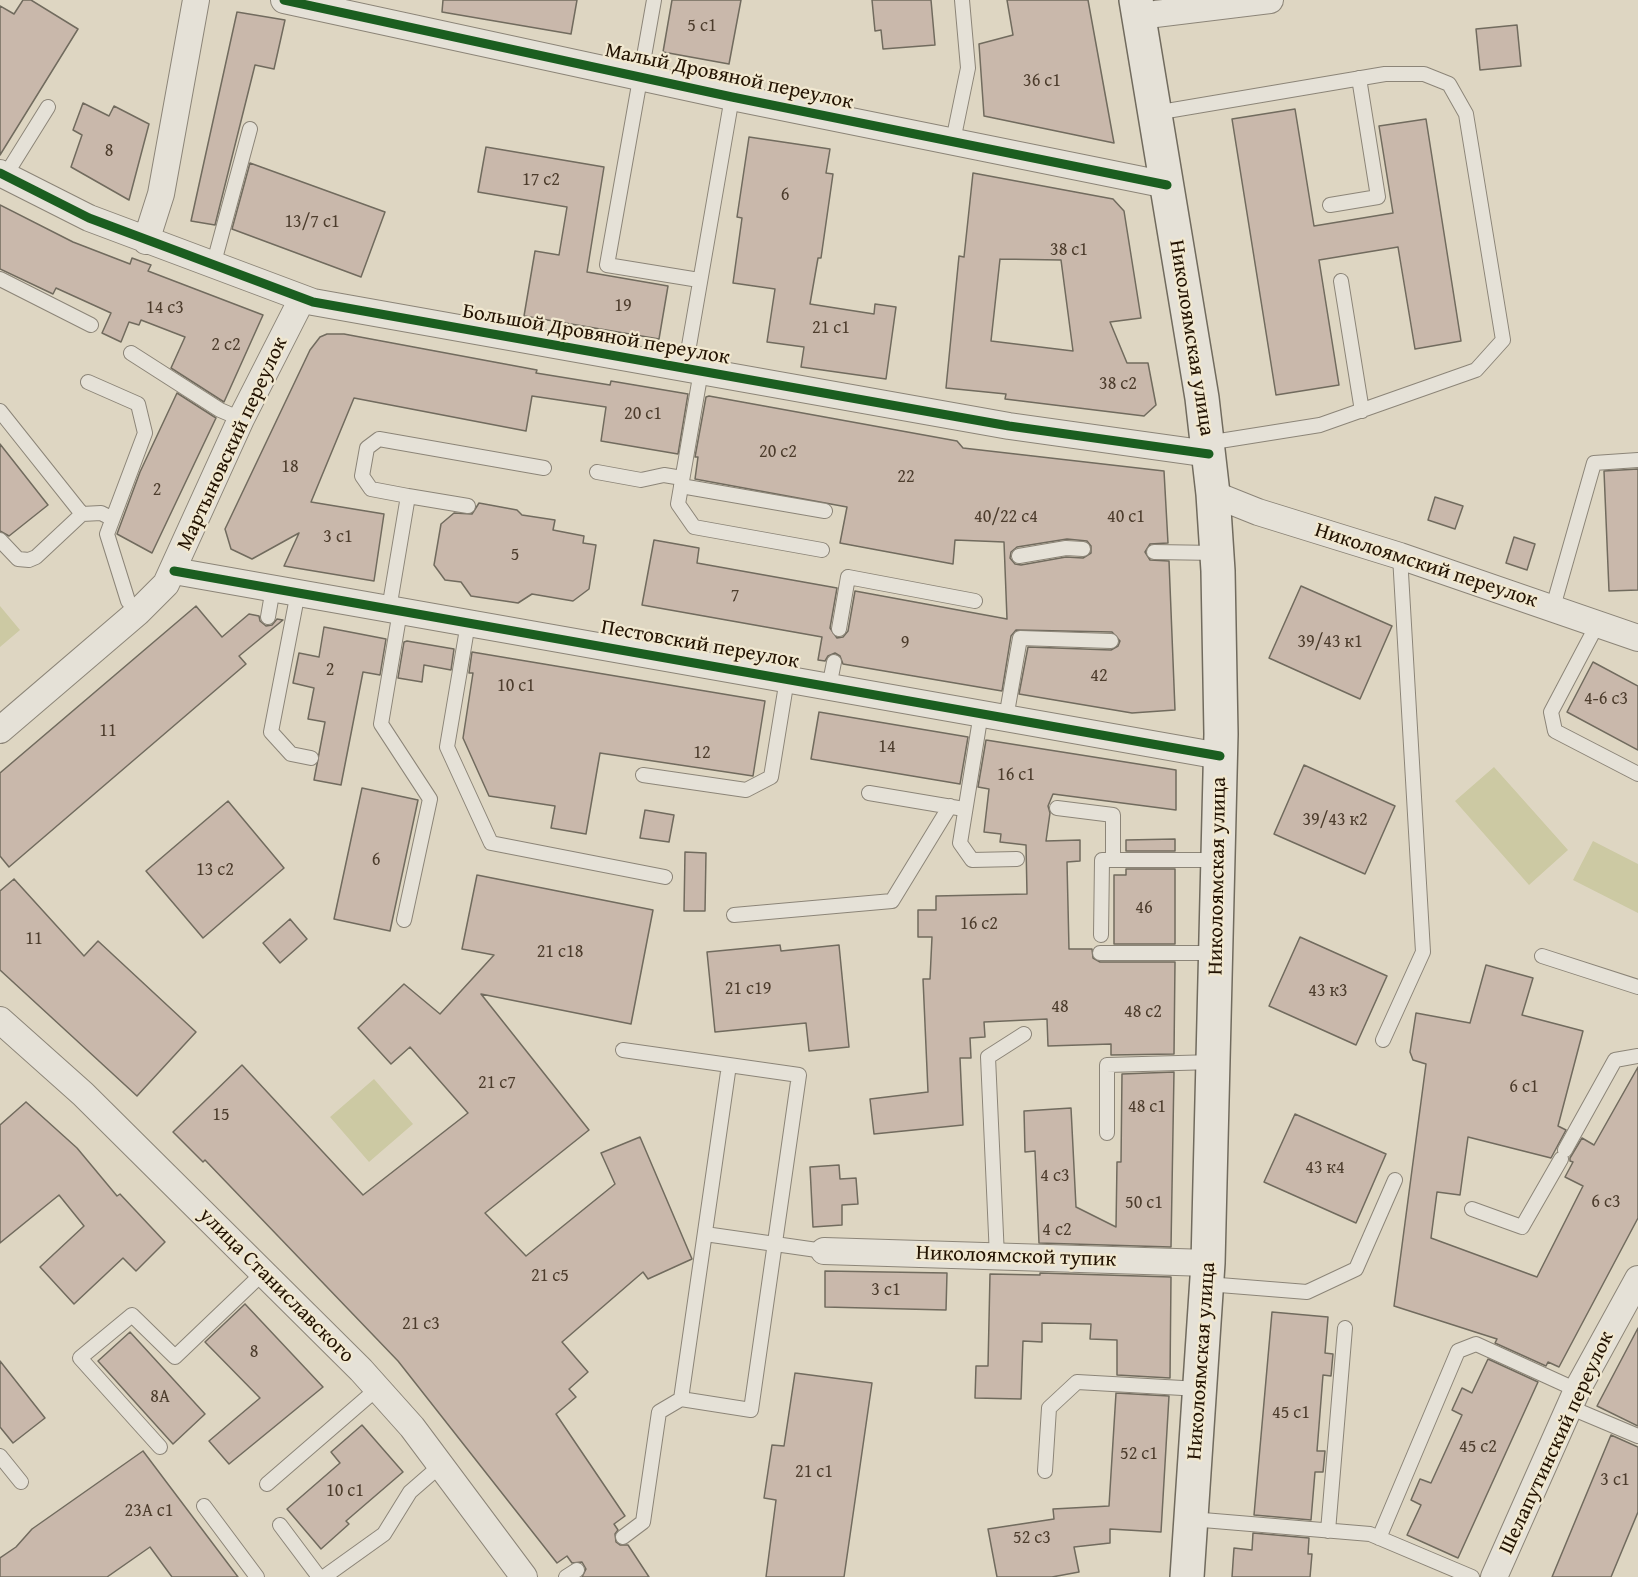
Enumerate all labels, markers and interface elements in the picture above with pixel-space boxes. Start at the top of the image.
house number: 5 с1 [687,15,717,37]
street label: Малый Дровяной переулок [603,38,855,116]
house number: 36 с1 [1023,70,1061,92]
house number: 8 [105,140,113,162]
house number: 17 с2 [522,169,560,191]
house number: 6 [781,184,789,206]
house number: 13/7 с1 [284,211,340,233]
street label: Николоямская улица [1163,238,1219,438]
house number: 38 с1 [1050,239,1088,261]
house number: 19 [614,295,632,317]
house number: 14 с3 [146,297,184,319]
street label: Большой Дровяной переулок [460,299,732,371]
house number: 21 с1 [812,317,850,339]
street label: Мартыновский переулок [172,333,294,555]
house number: 2 с2 [211,334,241,356]
house number: 38 с2 [1099,373,1137,395]
house number: 20 с1 [624,403,662,425]
house number: 20 с2 [759,441,797,463]
house number: 18 [281,456,299,478]
house number: 22 [897,466,915,488]
house number: 2 [153,479,161,501]
house number: 40/22 с4 [974,506,1038,528]
house number: 40 с1 [1107,506,1145,528]
street label: Николоямский переулок [1311,518,1541,614]
house number: 3 с1 [323,526,353,548]
house number: 5 [511,544,519,566]
house number: 7 [731,585,739,607]
street label: Пестовский переулок [599,615,801,675]
house number: 39/43 к1 [1297,631,1363,653]
house number: 9 [901,632,909,654]
house number: 2 [326,659,334,681]
house number: 42 [1090,665,1108,687]
house number: 10 с1 [497,675,535,697]
house number: 4-6 с3 [1584,688,1628,710]
house number: 11 [99,720,117,742]
house number: 14 [878,736,896,758]
house number: 12 [693,742,711,764]
house number: 16 с1 [997,764,1035,786]
street label: Николоямская улица [1204,777,1232,975]
house number: 39/43 к2 [1302,809,1368,831]
house number: 6 [372,849,380,871]
house number: 13 c2 [196,859,234,881]
house number: 46 [1135,897,1153,919]
house number: 16 с2 [960,913,998,935]
house number: 11 [25,928,43,950]
house number: 21 с18 [537,941,583,963]
house number: 21 с19 [725,978,771,1000]
house number: 43 к3 [1308,980,1348,1002]
house number: 48 [1051,996,1069,1018]
house number: 48 с2 [1124,1001,1162,1023]
house number: 21 с7 [478,1072,516,1094]
house number: 6 с1 [1509,1076,1539,1098]
house number: 48 с1 [1128,1096,1166,1118]
house number: 15 [212,1104,230,1126]
house number: 43 к4 [1305,1157,1345,1179]
house number: 4 с3 [1040,1165,1070,1187]
house number: 6 с3 [1591,1191,1621,1213]
house number: 50 с1 [1125,1192,1163,1214]
street label: улица Станиславского [193,1203,359,1369]
house number: 4 с2 [1042,1219,1072,1241]
street label: Николоямской тупик [915,1241,1117,1273]
street label: Николоямская улица [1183,1261,1221,1461]
house number: 21 с5 [531,1265,569,1287]
house number: 3 с1 [871,1279,901,1301]
house number: 21 с3 [402,1313,440,1335]
street label: Шелапутинский переулок [1494,1328,1620,1558]
house number: 8 [250,1341,258,1363]
house number: 8А [150,1386,170,1408]
house number: 45 с1 [1272,1402,1310,1424]
house number: 45 с2 [1459,1436,1497,1458]
house number: 52 с1 [1120,1443,1158,1465]
house number: 21 с1 [795,1461,833,1483]
house number: 3 с1 [1600,1469,1630,1491]
house number: 10 с1 [326,1480,364,1502]
house number: 23А с1 [125,1500,173,1522]
house number: 52 с3 [1013,1527,1051,1549]

